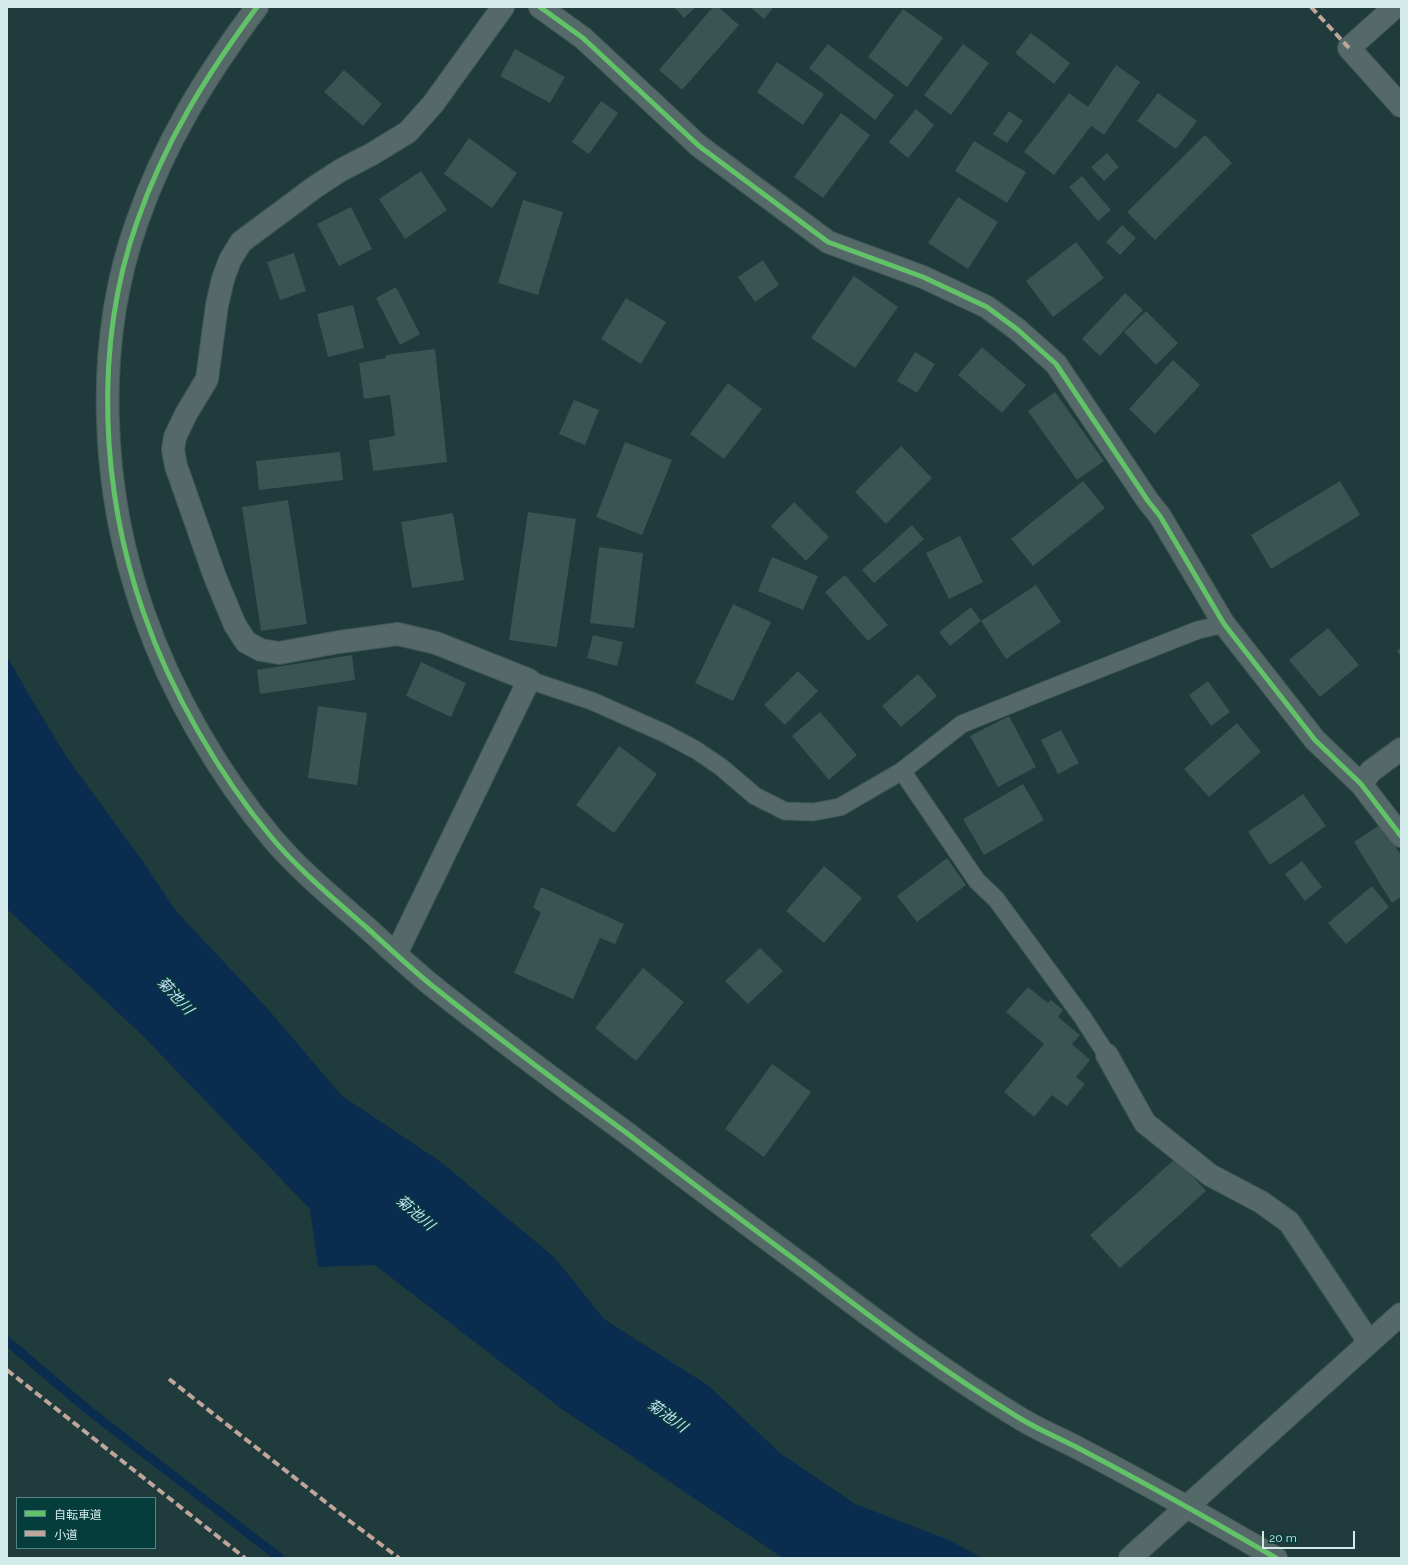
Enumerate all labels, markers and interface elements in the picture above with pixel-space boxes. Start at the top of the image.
water label: 菊池川 [153,973,197,1019]
water label: 菊池川 [392,1191,438,1235]
water label: 菊池川 [644,1395,690,1437]
legend [16,1497,156,1549]
text: 自転車道 [54,1508,102,1522]
scale bar [1264,1523,1357,1549]
text: 小道 [54,1528,78,1542]
text: 20 m [1269,1531,1297,1545]

